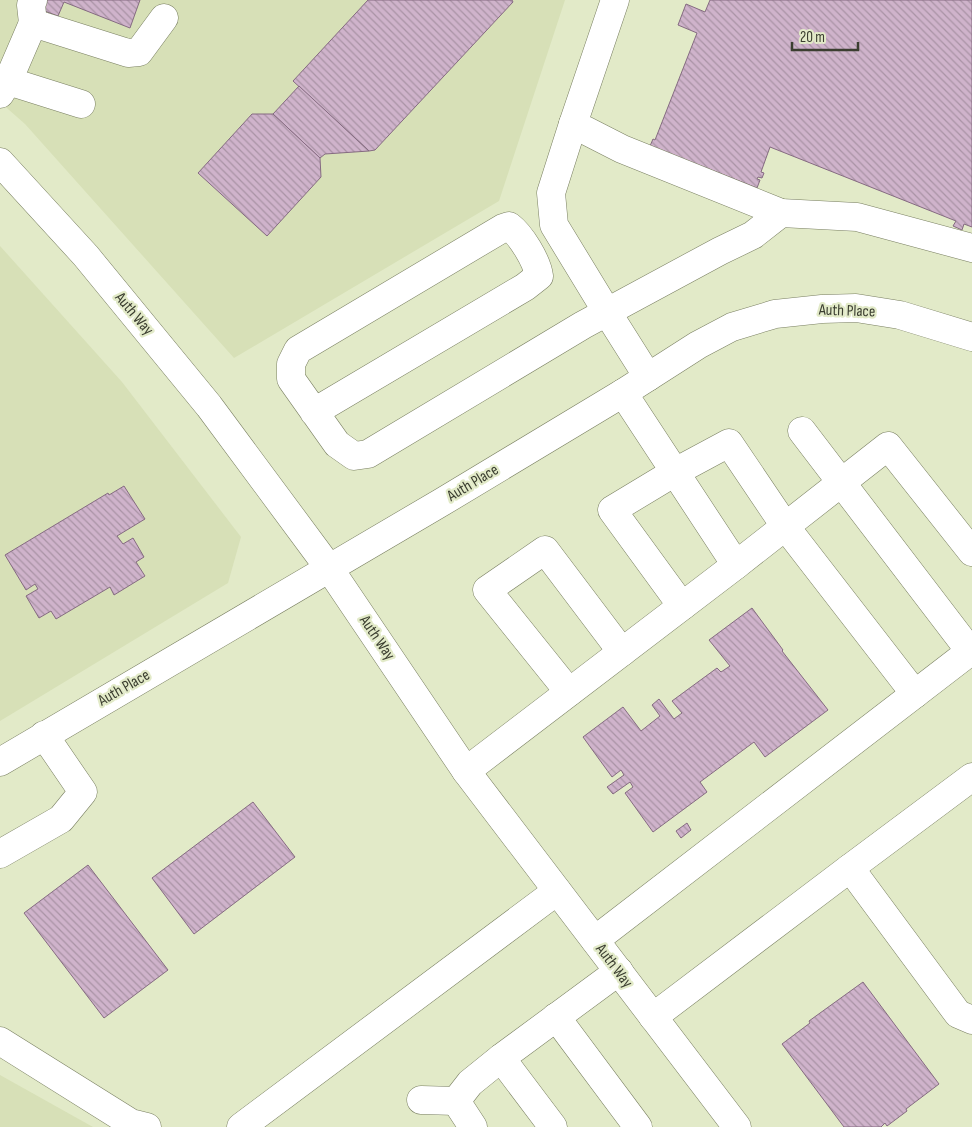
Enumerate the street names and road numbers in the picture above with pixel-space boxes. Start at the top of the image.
street label: Auth Way [110,288,157,339]
street label: Auth Place [817,300,876,321]
street label: Auth Place [443,460,502,506]
street label: Auth Way [355,611,399,664]
street label: Auth Place [94,666,153,711]
street label: Auth Way [591,940,637,992]

